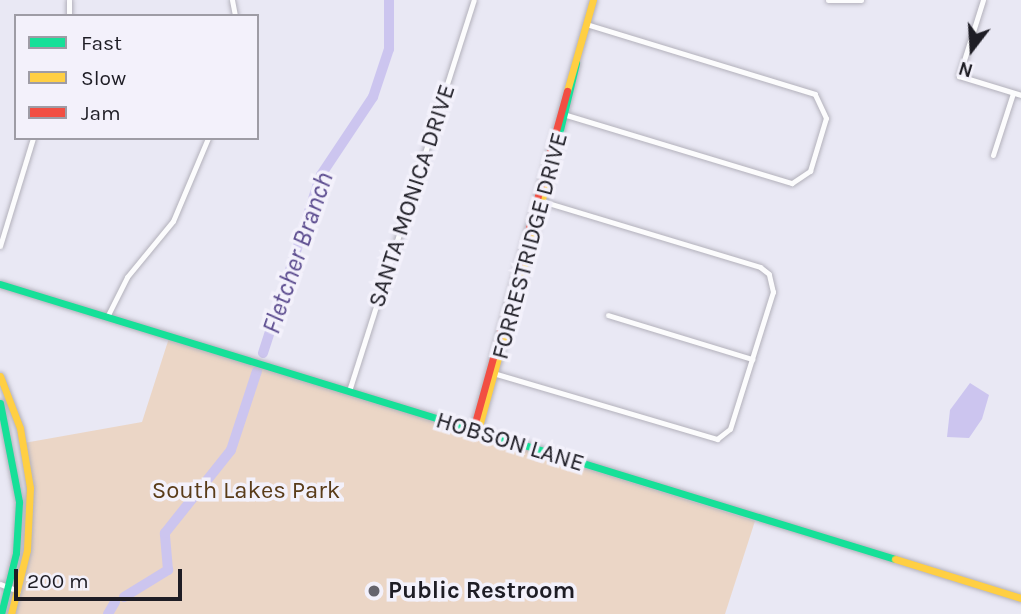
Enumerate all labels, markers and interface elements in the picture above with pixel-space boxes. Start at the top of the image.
legend [14,14,259,140]
north arrow [937,14,1007,84]
text: Fast [81,31,122,55]
text: N [956,57,976,82]
text: Slow [81,66,126,90]
street label: SANTA MONICA DRIVE [362,81,462,311]
text: Jam [81,101,121,125]
street label: FORRESTRIDGE DRIVE [486,129,574,363]
water label: Fletcher Branch [256,168,340,338]
street label: HOBSON LANE [432,406,588,478]
park label: South Lakes Park [152,477,340,505]
scale bar [18,554,186,598]
text: 200 m [27,569,89,593]
place label: Public Restroom [388,577,575,605]
marker: Public Restroom [366,583,382,599]

